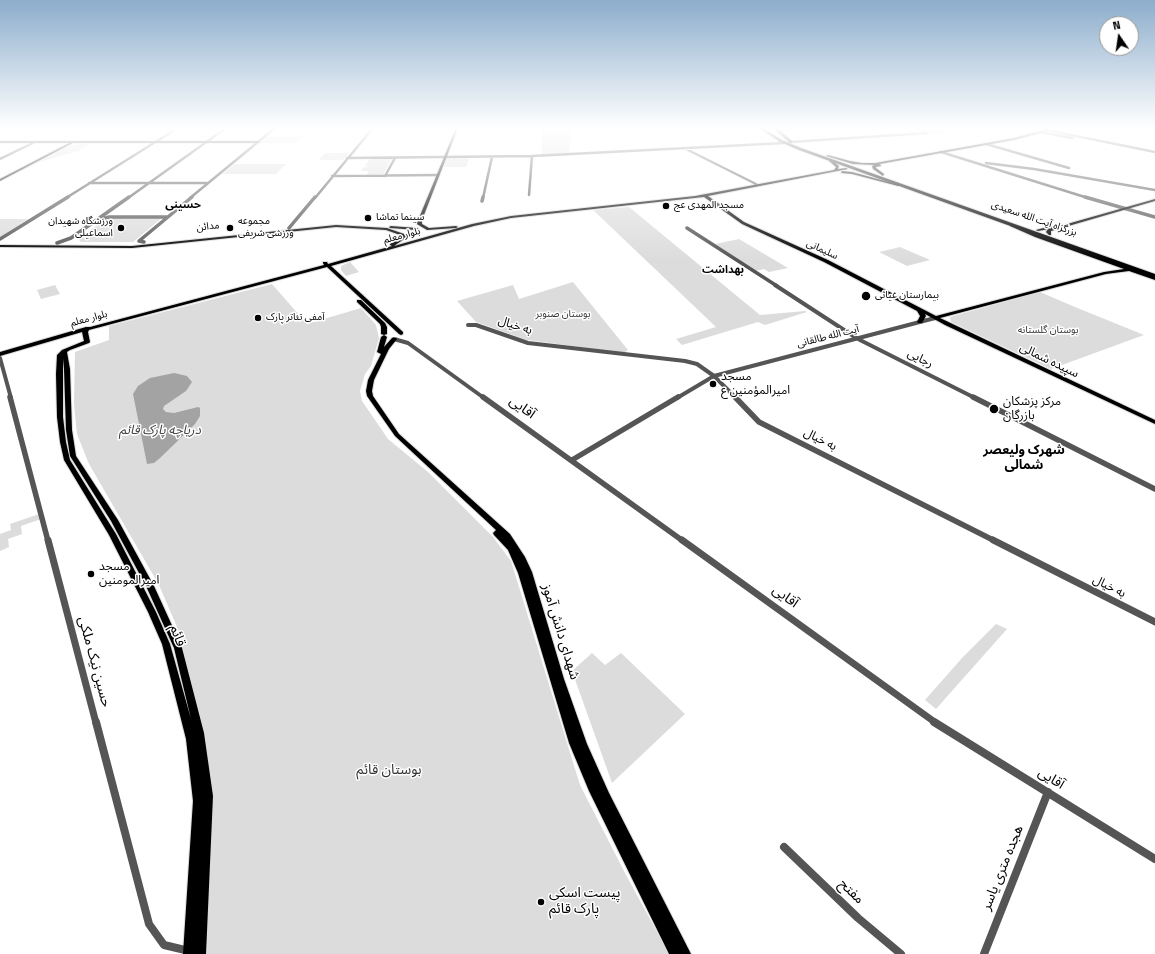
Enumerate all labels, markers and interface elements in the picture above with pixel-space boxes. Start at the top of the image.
north arrow [1099,16,1139,56]
text: N [1111,17,1122,34]
district label: حسینی [165,198,201,212]
street label: بزرگراه آیت الله سعیدی [990,199,1078,239]
place label: مسجد المهدی عج [674,200,744,212]
marker: مسجد المهدی عج [661,201,671,211]
place label: سینما تماشا [376,212,424,224]
marker: سینما تماشا [363,213,373,223]
place label: ورزشگاه شهیدان اسماعیلی [48,216,113,240]
place label: مجموعه ورزشی شریفی [238,216,294,240]
street label: مدائن [196,220,220,234]
marker: ورزشگاه شهیدان اسماعیلی [116,223,126,233]
marker: مجموعه ورزشی شریفی [225,223,235,233]
street label: بلوار معلم [382,225,422,247]
street label: سلیمانی [804,238,840,262]
district label: بهداشت [702,263,744,277]
marker: بیمارستان غیاثی [860,290,872,302]
place label: بیمارستان غیاثی [875,290,939,302]
street label: بلوار معلم [69,308,109,330]
park label: بوستان صنوبر [536,309,590,321]
place label: آمفی تئاتر پارک [266,312,325,324]
marker: آمفی تئاتر پارک [253,313,263,323]
street label: به خیال [496,314,534,338]
street label: آیت الله طالقانی [796,323,860,351]
park label: بوستان گلستانه [1018,325,1078,337]
street label: سپیده شمالی [1017,340,1081,382]
street label: رجایی [905,346,935,372]
place label: مسجد امیرالمؤمنین ع [721,370,790,398]
marker: مسجد امیرالمؤمنین ع [708,379,718,389]
street label: آقایی [506,393,538,423]
place label: مرکز پزشکان بازرگان [1003,395,1061,423]
marker: مرکز پزشکان بازرگان [988,403,1000,415]
water label: دریاچه پارک قائم [119,423,201,439]
street label: به خیال [801,426,839,454]
district label: شهرک ولیعصر شمالی [983,443,1065,474]
place label: مسجد امیرالمومنین [99,560,159,588]
marker: مسجد امیرالمومنین [86,569,96,579]
street label: به خیال [1090,573,1128,601]
street label: شهدای دانش آموز [537,582,583,682]
street label: آقایی [769,582,801,612]
street label: حسین نیک ملکی [74,615,114,709]
street label: قائم [165,623,189,649]
park label: بوستان قائم [356,763,422,779]
street label: آقایی [1035,764,1067,794]
street label: هجده متری یاسر [978,823,1028,913]
street label: مفتح [835,876,867,908]
place label: پیست اسکی پارک قائم [549,886,620,918]
marker: پیست اسکی پارک قائم [536,897,546,907]

